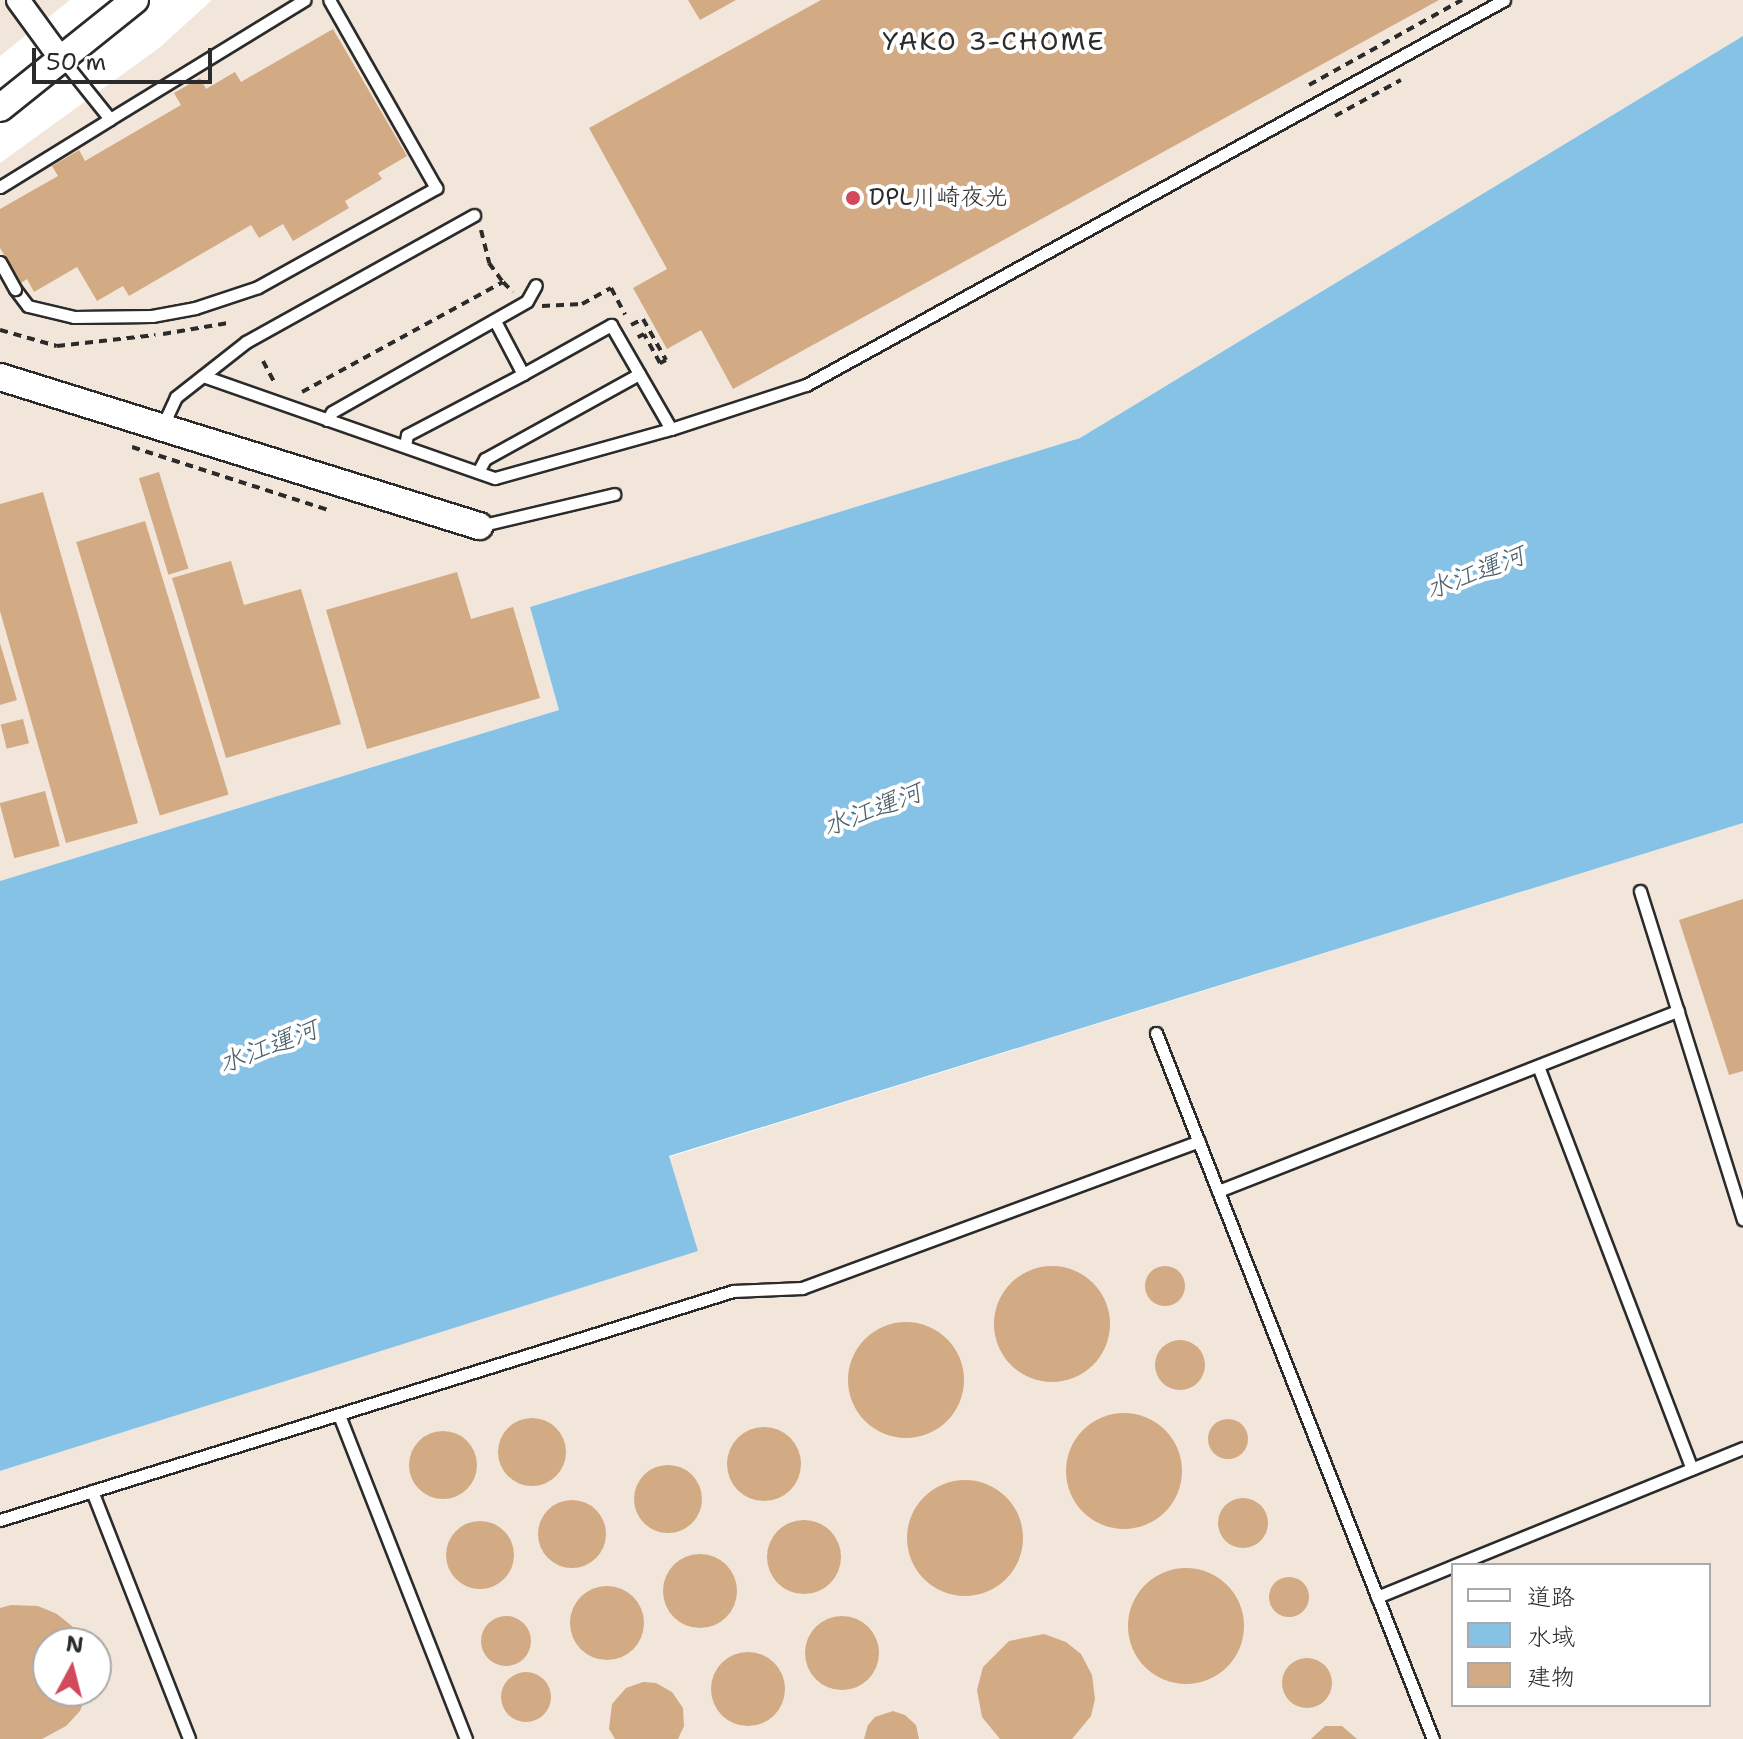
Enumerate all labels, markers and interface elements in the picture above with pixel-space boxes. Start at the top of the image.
district label: YAKO 3-CHOME [883,25,1105,57]
scale bar [36,32,216,82]
text: 50 m [46,46,106,78]
place label: DPL川崎夜光 [869,184,1008,212]
marker: DPL川崎夜光 [844,189,862,207]
water label: 水江運河 [1421,539,1529,605]
water label: 水江運河 [818,776,926,842]
water label: 水江運河 [214,1013,322,1079]
legend [1451,1563,1711,1707]
text: 道路 [1527,1581,1575,1613]
text: 水域 [1527,1621,1575,1653]
north arrow [32,1627,112,1707]
text: N [64,1629,85,1660]
text: 建物 [1527,1661,1575,1693]

